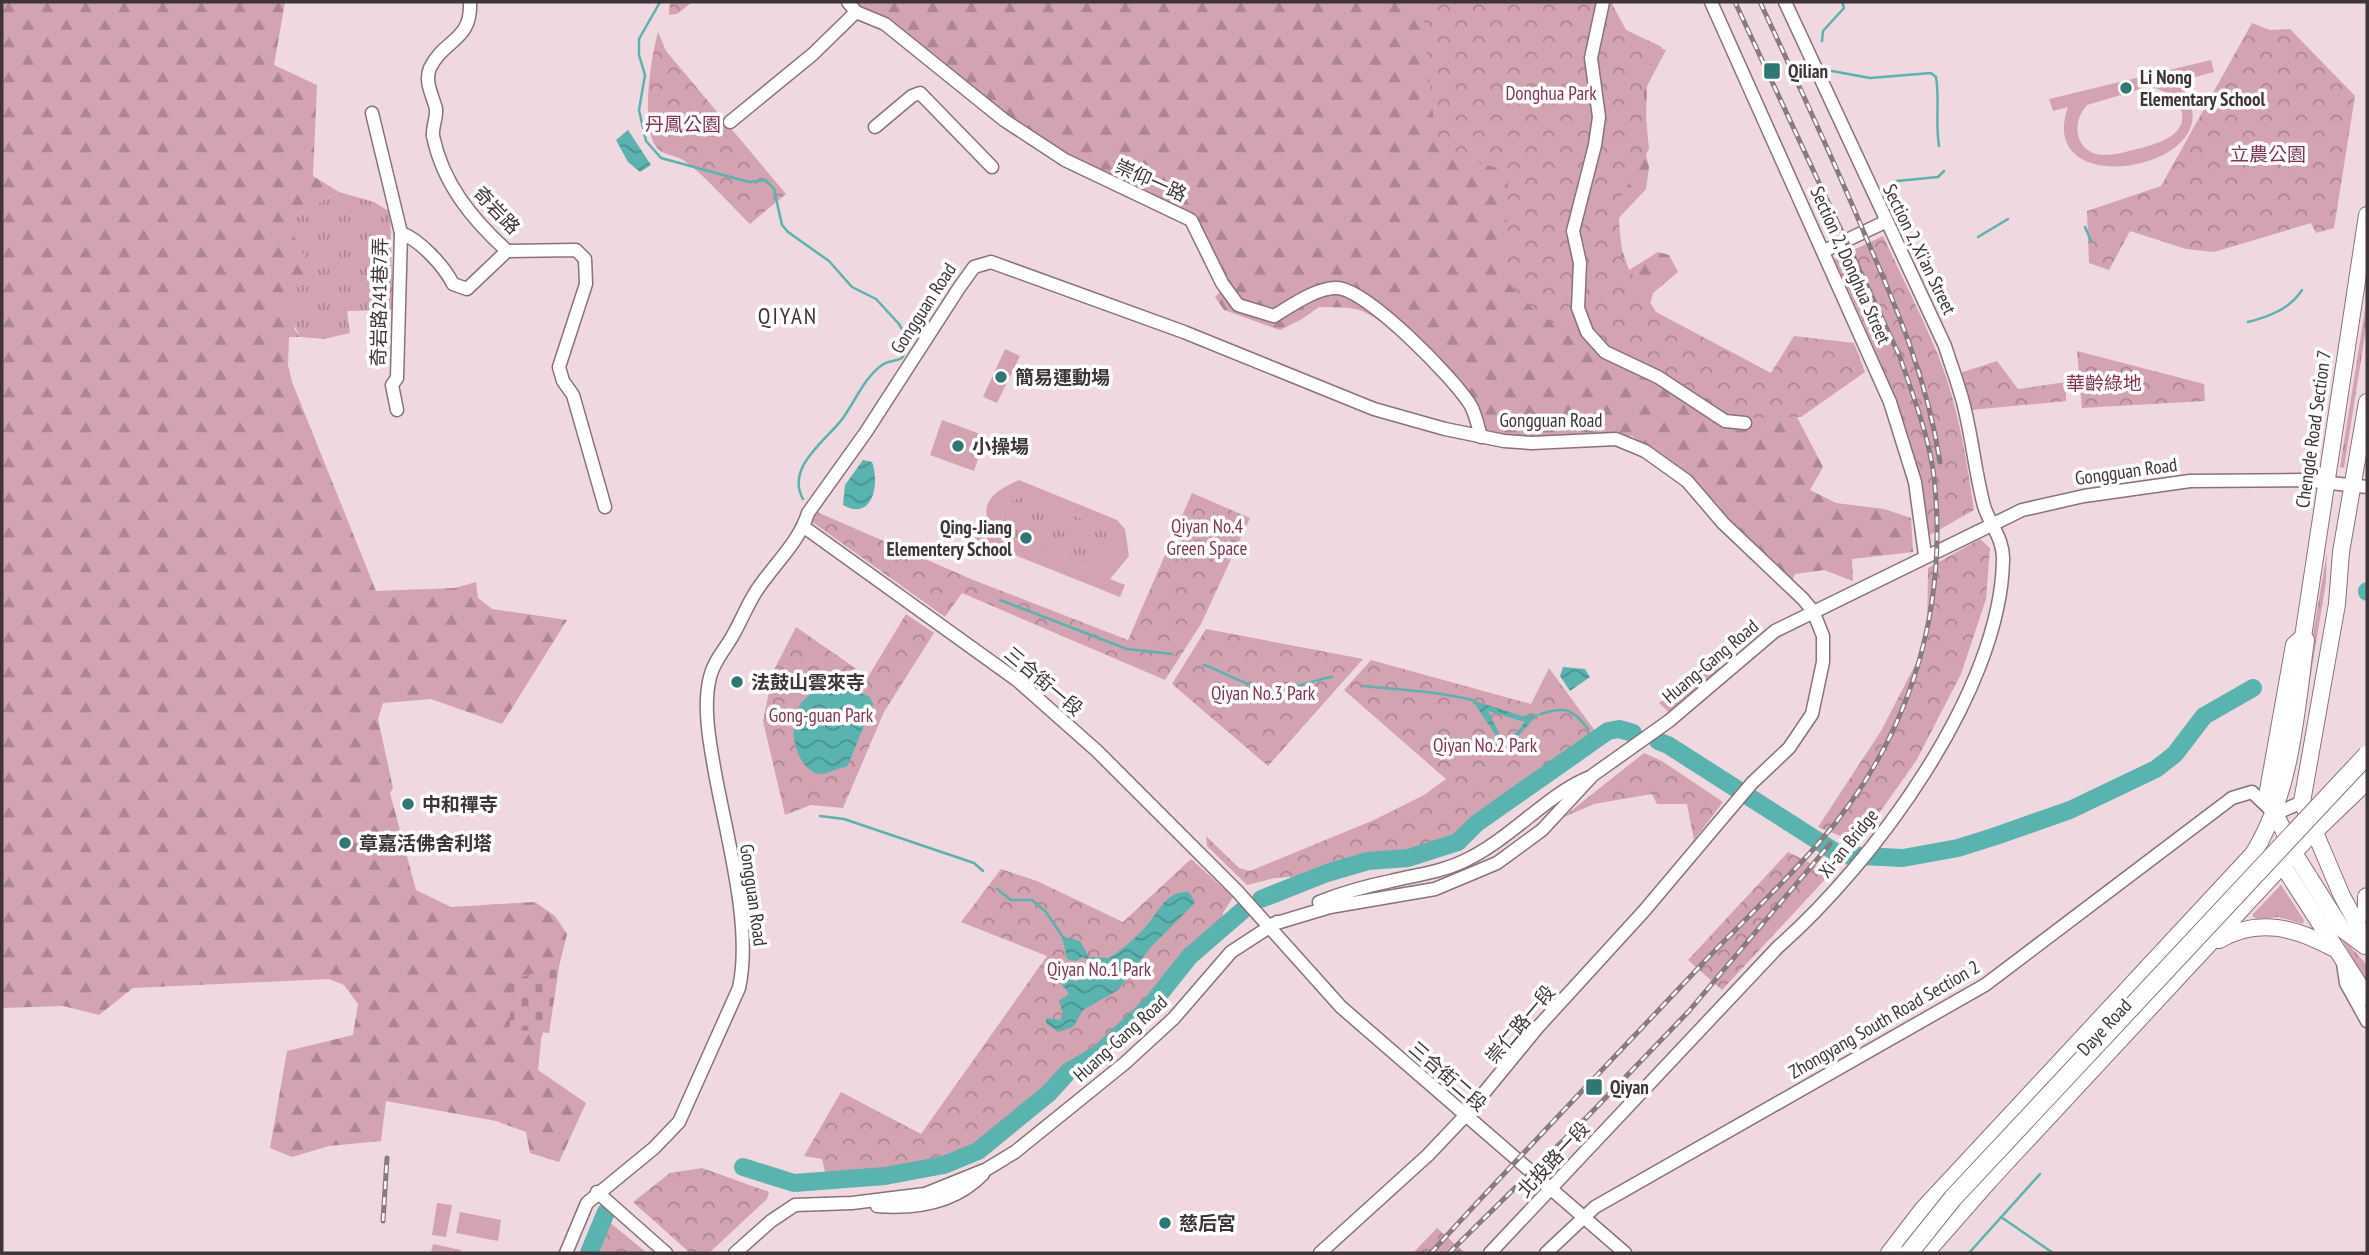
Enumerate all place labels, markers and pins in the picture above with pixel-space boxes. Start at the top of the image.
place label: Qilian [1788,59,1828,83]
marker: Qilian [1762,61,1782,81]
place label: Li Nong Elementary School [2140,65,2265,111]
marker: Li Nong Elementary School [2118,80,2134,96]
place label: 簡易運動場 [1015,365,1110,389]
marker: 簡易運動場 [993,369,1009,385]
place label: 小操場 [972,434,1029,458]
marker: 小操場 [950,438,966,454]
place label: Qing-Jiang Elementery School [887,515,1012,561]
marker: Qing-Jiang Elementery School [1018,530,1034,546]
place label: 法鼓山雲來寺 [751,670,865,694]
marker: 法鼓山雲來寺 [729,674,745,690]
place label: 中和禪寺 [422,792,498,816]
marker: 中和禪寺 [400,796,416,812]
place label: 章嘉活佛舍利塔 [359,831,492,855]
marker: 章嘉活佛舍利塔 [337,835,353,851]
place label: Qiyan [1610,1075,1649,1099]
marker: Qiyan [1584,1077,1604,1097]
place label: 慈后宮 [1179,1211,1236,1235]
marker: 慈后宮 [1157,1215,1173,1231]

